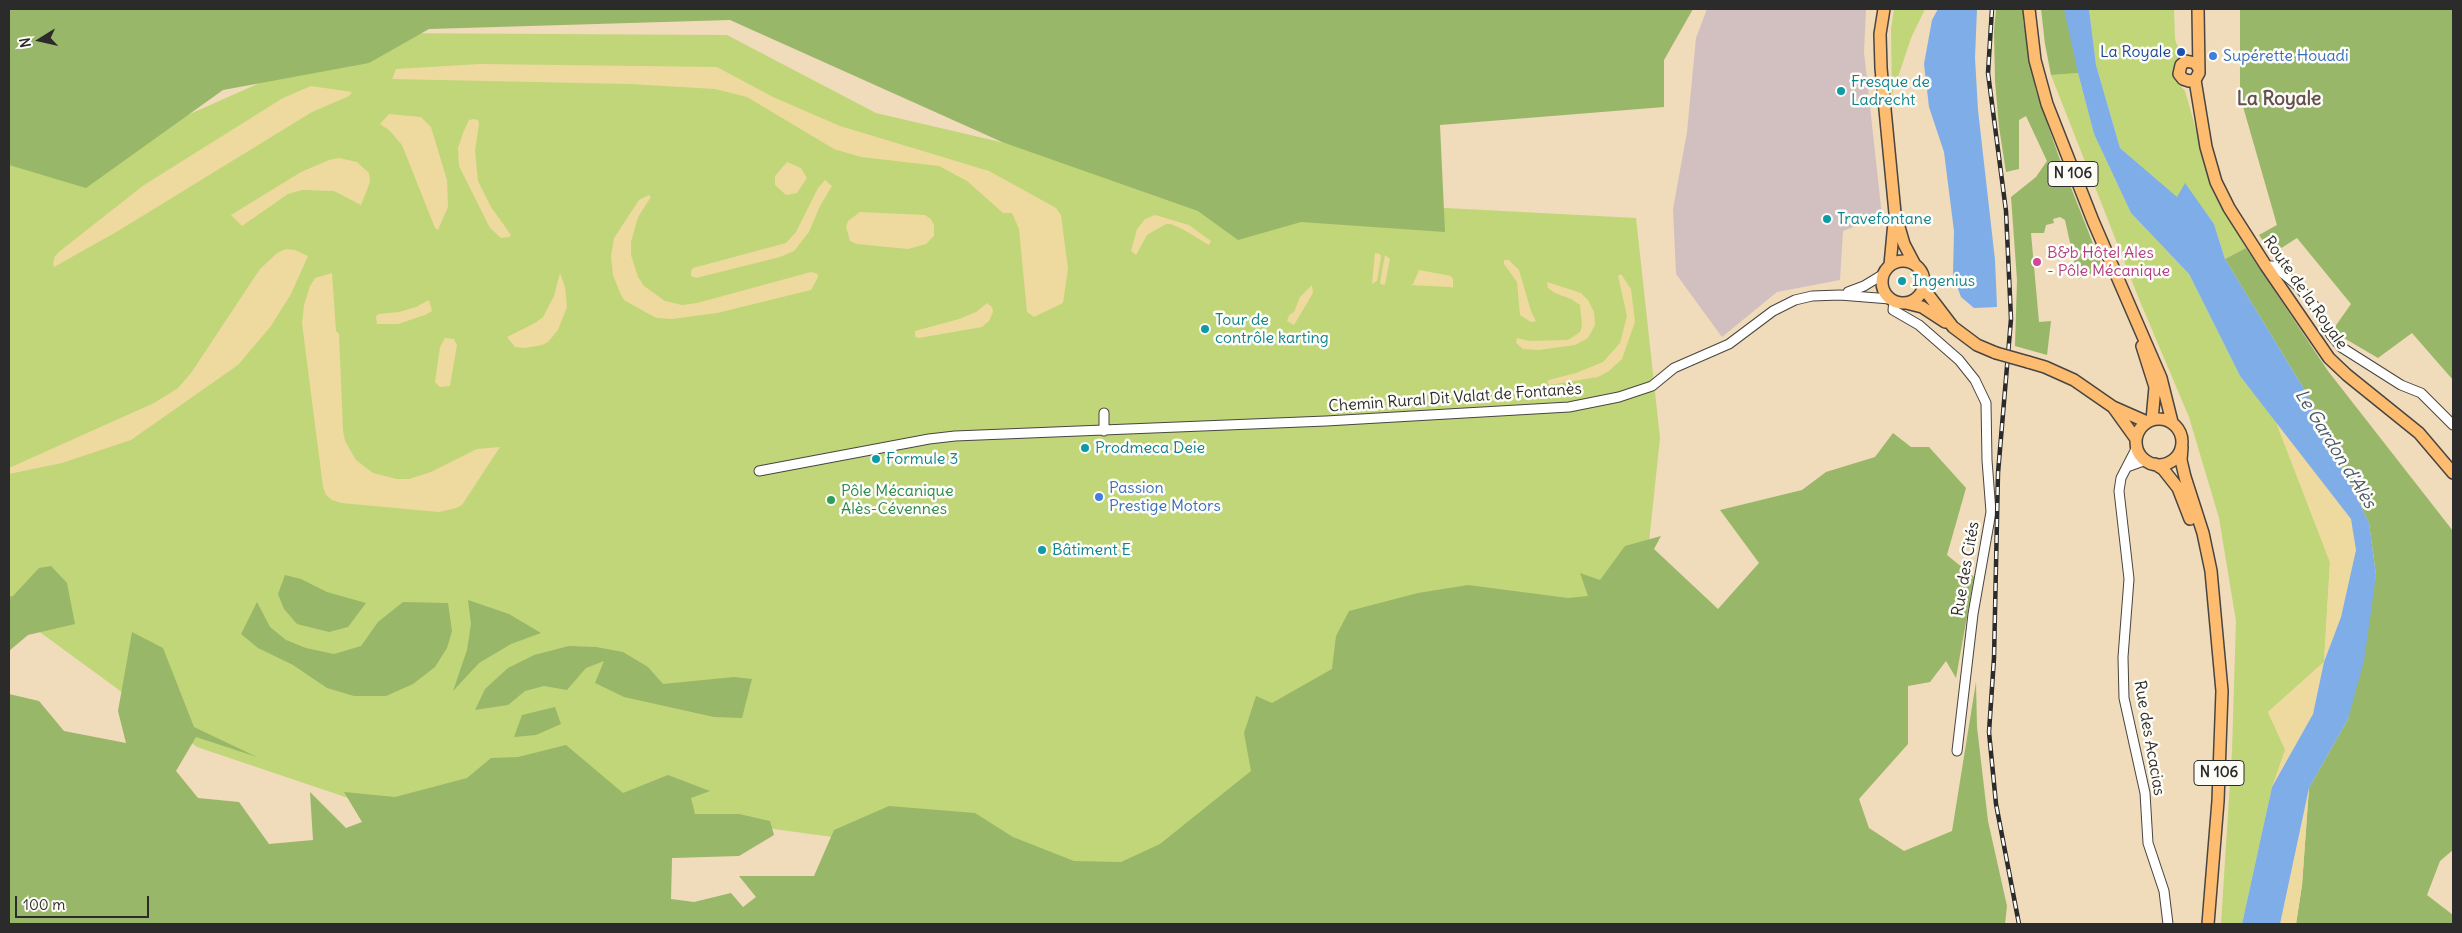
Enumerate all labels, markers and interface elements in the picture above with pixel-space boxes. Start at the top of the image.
north arrow [15,15,65,65]
text: N [16,36,35,49]
place label: La Royale [2100,42,2171,62]
marker: La Royale [2175,46,2187,58]
place label: Supérette Houadi [2223,46,2349,66]
marker: Supérette Houadi [2207,50,2219,62]
place label: Fresque de Ladrecht [1851,72,1930,110]
marker: Fresque de Ladrecht [1835,85,1847,97]
district label: La Royale [2237,89,2321,111]
road number: N 106 [2048,162,2098,186]
place label: Travefontane [1837,209,1932,229]
marker: Travefontane [1821,213,1833,225]
street label: Route de la Royale [2259,233,2351,353]
place label: B&b Hôtel Ales - Pôle Mécanique [2047,243,2170,281]
marker: B&b Hôtel Ales - Pôle Mécanique [2031,256,2043,268]
place label: Ingenius [1912,271,1975,291]
marker: Ingenius [1896,275,1908,287]
place label: Tour de contrôle karting [1215,310,1329,348]
marker: Tour de contrôle karting [1199,323,1211,335]
street label: Chemin Rural Dit Valat de Fontanès [1328,380,1582,416]
water label: Le Gardon d'Alès [2290,386,2380,512]
place label: Prodmeca Deie [1095,438,1205,458]
marker: Prodmeca Deie [1079,442,1091,454]
place label: Formule 3 [886,449,958,469]
marker: Formule 3 [870,453,882,465]
place label: Passion Prestige Motors [1109,478,1221,516]
place label: Pôle Mécanique Alès-Cévennes [841,481,954,519]
marker: Passion Prestige Motors [1093,491,1105,503]
marker: Pôle Mécanique Alès-Cévennes [825,494,837,506]
street label: Rue des Cités [1948,520,1984,618]
place label: Bâtiment E [1052,540,1131,560]
marker: Bâtiment E [1036,544,1048,556]
street label: Rue des Acacias [2129,679,2169,797]
road number: N 106 [2194,760,2244,786]
scale bar [18,886,151,918]
text: 100 m [23,895,65,914]

